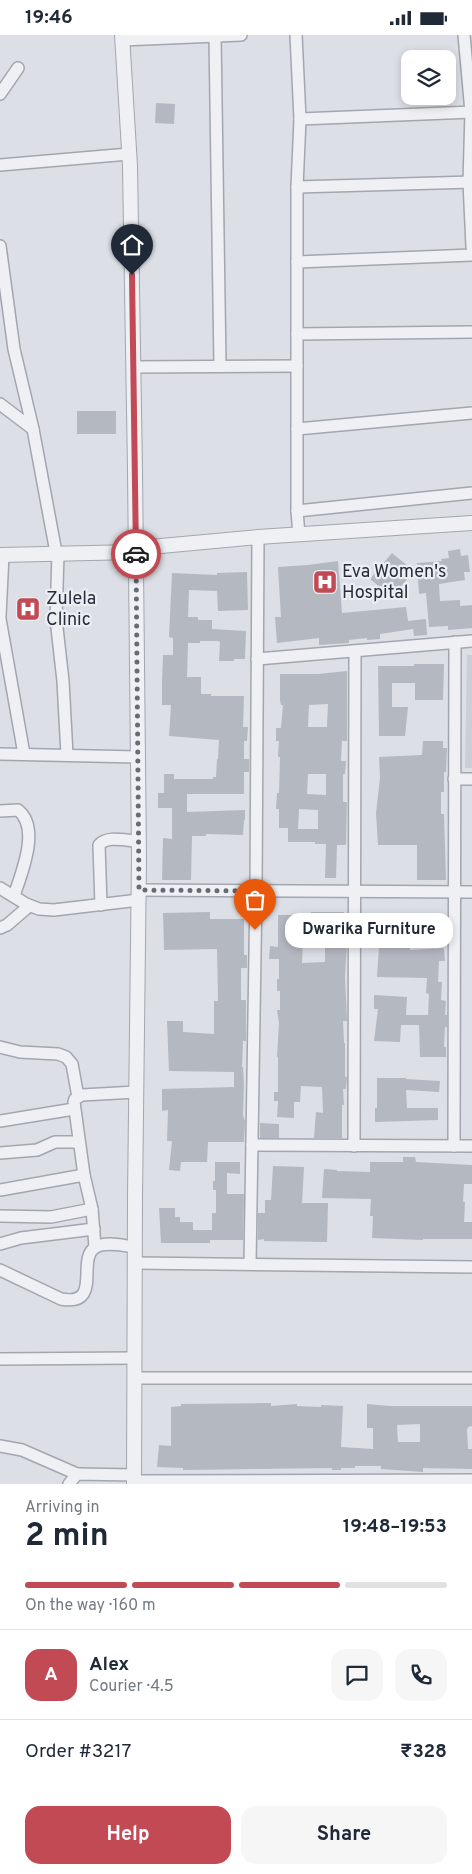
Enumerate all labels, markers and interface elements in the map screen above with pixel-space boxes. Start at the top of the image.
text: 19:46 [25,6,73,30]
map controls [401,50,456,105]
button: layers [401,50,456,105]
pin [111,224,153,275]
icon: home [118,231,146,259]
courier [111,529,161,579]
icon: car [122,540,150,568]
place label: Eva Women's Hospital [342,561,447,605]
hospital icon: Eva Women's Hospital [312,569,338,595]
place label: Zulela Clinic [46,588,96,632]
hospital icon: Zulela Clinic [15,596,41,622]
pin [234,879,276,930]
icon: bag [241,886,269,914]
callout: Dwarika Furniture [285,913,452,947]
text: Dwarika Furniture [302,920,436,940]
text: Arriving in [25,1498,100,1518]
text: 19:48–19:53 [343,1515,447,1539]
text: 2 min [25,1517,109,1557]
text: On the way · 160 m [25,1596,156,1616]
button: chat [331,1649,383,1701]
button: phone [395,1649,447,1701]
text: Alex [89,1653,129,1677]
text: A [44,1663,58,1687]
text: Courier · 4.5 [89,1677,174,1697]
text: Order #3217 [25,1740,131,1764]
text: ₹328 [400,1740,447,1764]
button: Help [25,1806,231,1864]
button: Share [241,1806,447,1864]

